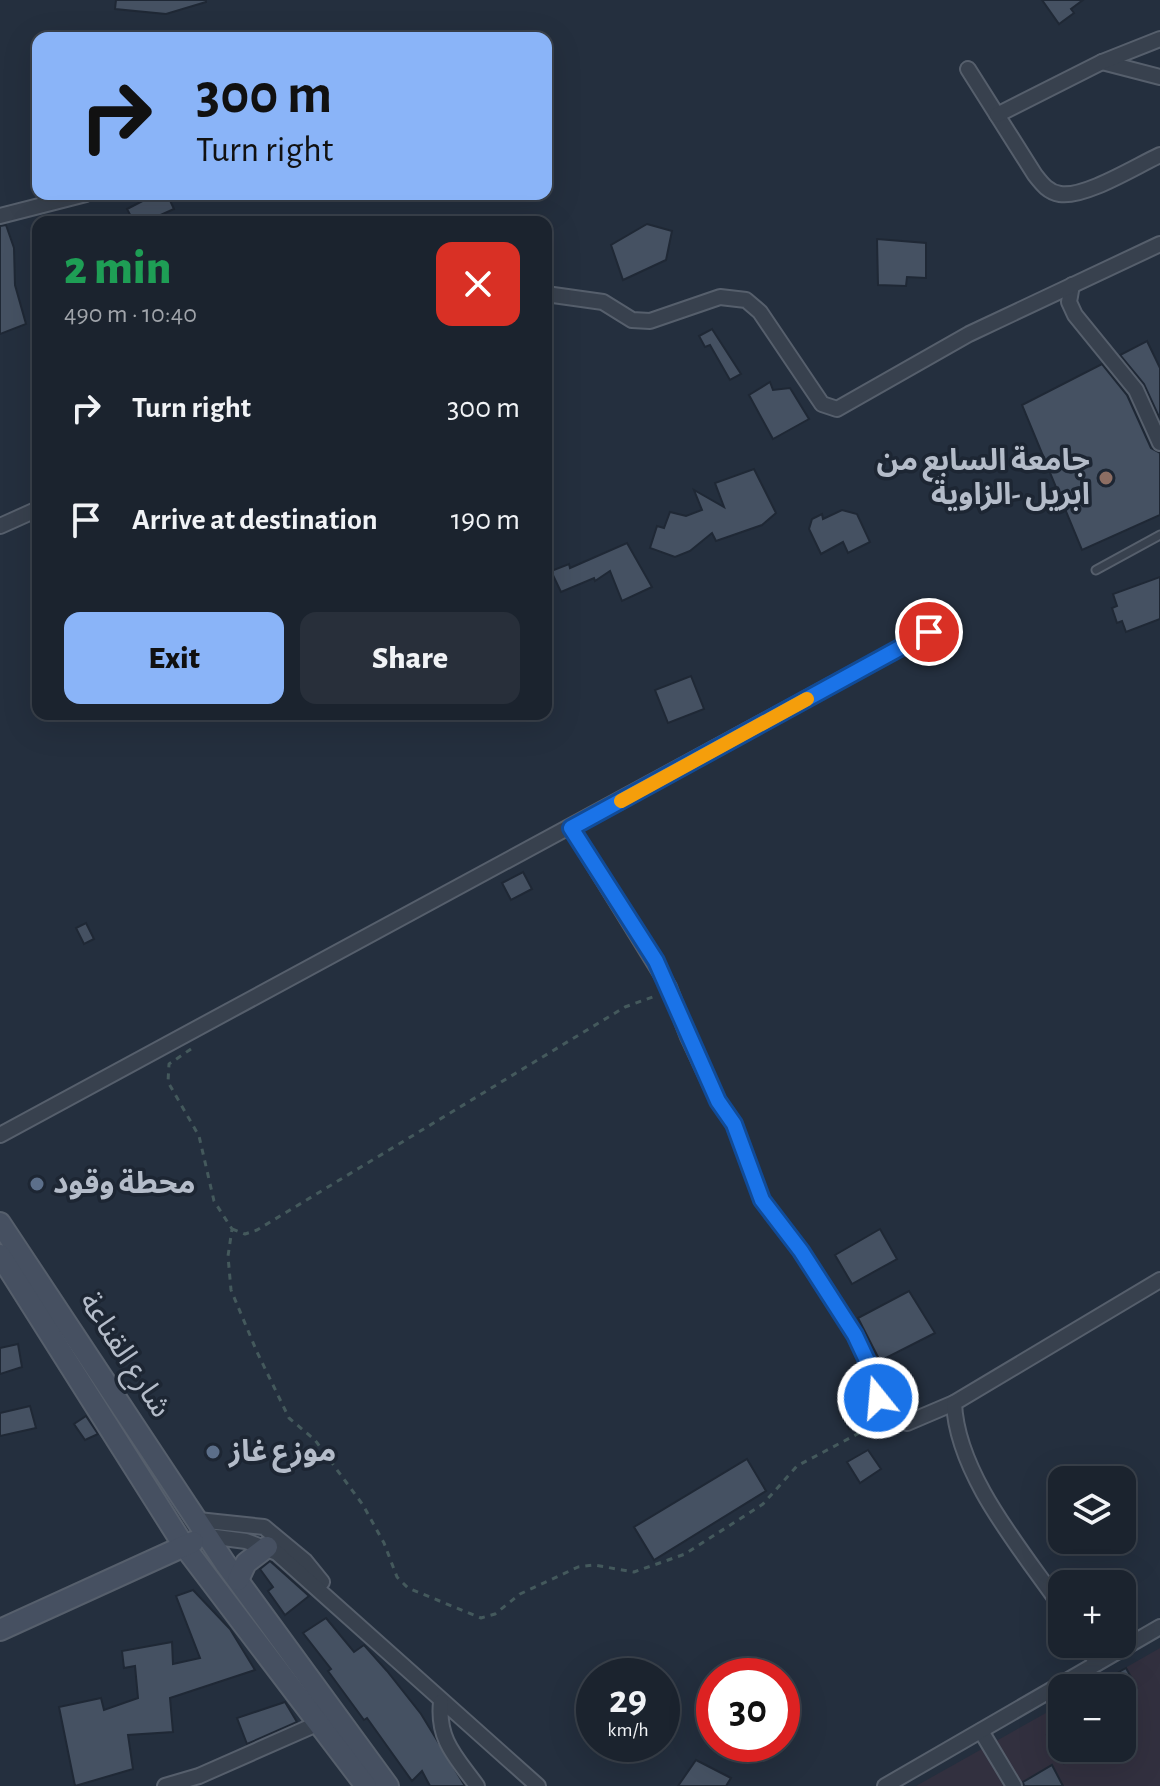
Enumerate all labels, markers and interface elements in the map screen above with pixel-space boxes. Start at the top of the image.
icon: right [64,64,168,168]
text: 300 m [196,67,332,123]
text: Turn right [196,132,333,168]
button: close [436,242,520,326]
text: 2 min [64,245,172,293]
text: 490 m · 10:40 [64,301,197,327]
icon: right [64,386,108,430]
text: Turn right [132,393,251,423]
text: 300 m [447,393,520,423]
place label: جامعة السابع من ابريل -الزاوية [876,445,1090,511]
marker: جامعة السابع من ابريل -الزاوية [1097,469,1115,487]
icon: arrive [64,498,108,542]
text: Arrive at destination [132,505,378,535]
text: 190 m [451,505,520,535]
pin [895,598,963,666]
icon: arrive [907,610,951,654]
button: Exit [64,612,284,704]
button: Share [300,612,520,704]
place label: محطة وقود [53,1168,195,1200]
marker: محطة وقود [28,1175,46,1193]
street label: شارع القناعة [69,1287,176,1426]
position arrow [836,1356,920,1440]
place label: موزع غاز [227,1437,336,1473]
marker: موزع غاز [204,1443,222,1461]
map controls [1048,1466,1136,1762]
button: layers [1048,1466,1136,1554]
button: + [1048,1570,1136,1658]
speed limit sign: 30 [696,1658,800,1762]
button: − [1048,1674,1136,1762]
text: 29 [609,1680,647,1720]
text: km/h [607,1720,649,1740]

